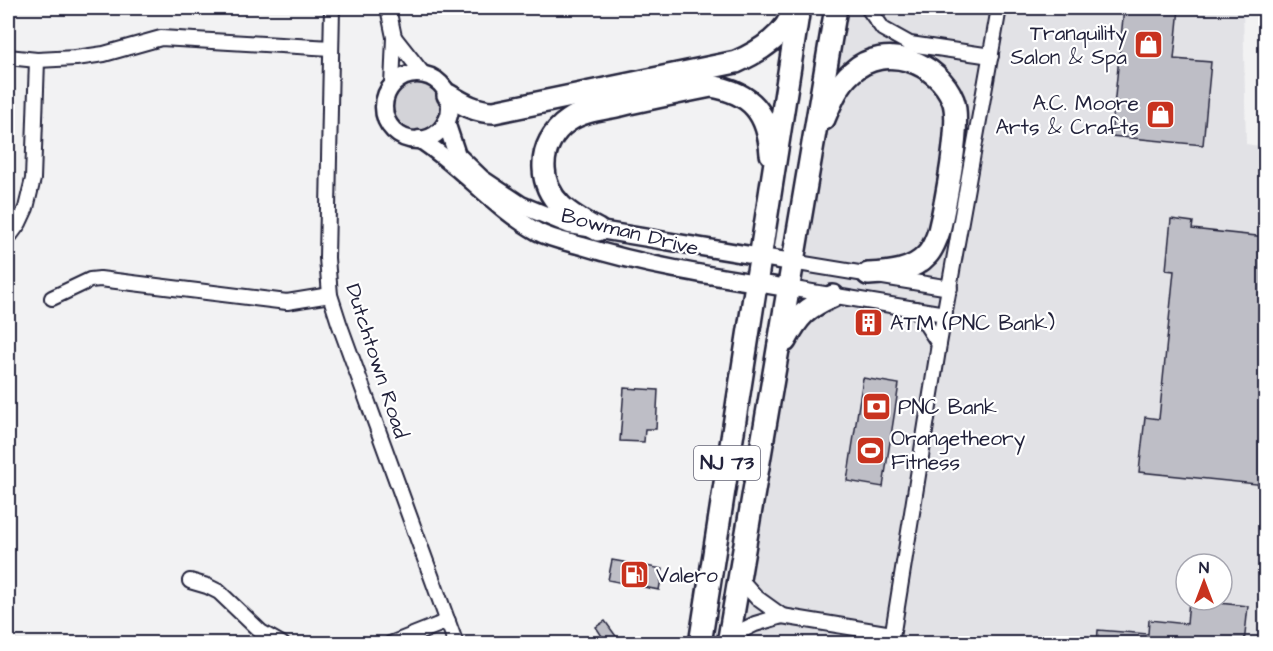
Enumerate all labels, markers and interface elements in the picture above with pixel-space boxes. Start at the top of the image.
place label: Tranquility Salon & Spa [1010,19,1127,73]
shop icon: Tranquility Salon & Spa [1132,29,1164,61]
place label: A.C. Moore Arts & Crafts [995,89,1139,142]
shop icon: A.C. Moore Arts & Crafts [1144,99,1176,131]
street label: Bowman Drive [558,201,702,263]
street label: Dutchtown Road [338,280,416,442]
building icon: ATM (PNC Bank) [853,307,885,339]
place label: ATM (PNC Bank) [890,309,1055,338]
bank icon: PNC Bank [861,391,893,423]
place label: PNC Bank [898,393,997,422]
place label: Orangetheory Fitness [891,424,1026,477]
sports icon: Orangetheory Fitness [854,434,886,466]
road number: NJ 73 [694,446,760,480]
north arrow [1174,552,1234,612]
text: N [1199,557,1209,579]
fuel station icon: Valero [619,559,651,591]
place label: Valero [656,561,718,590]

